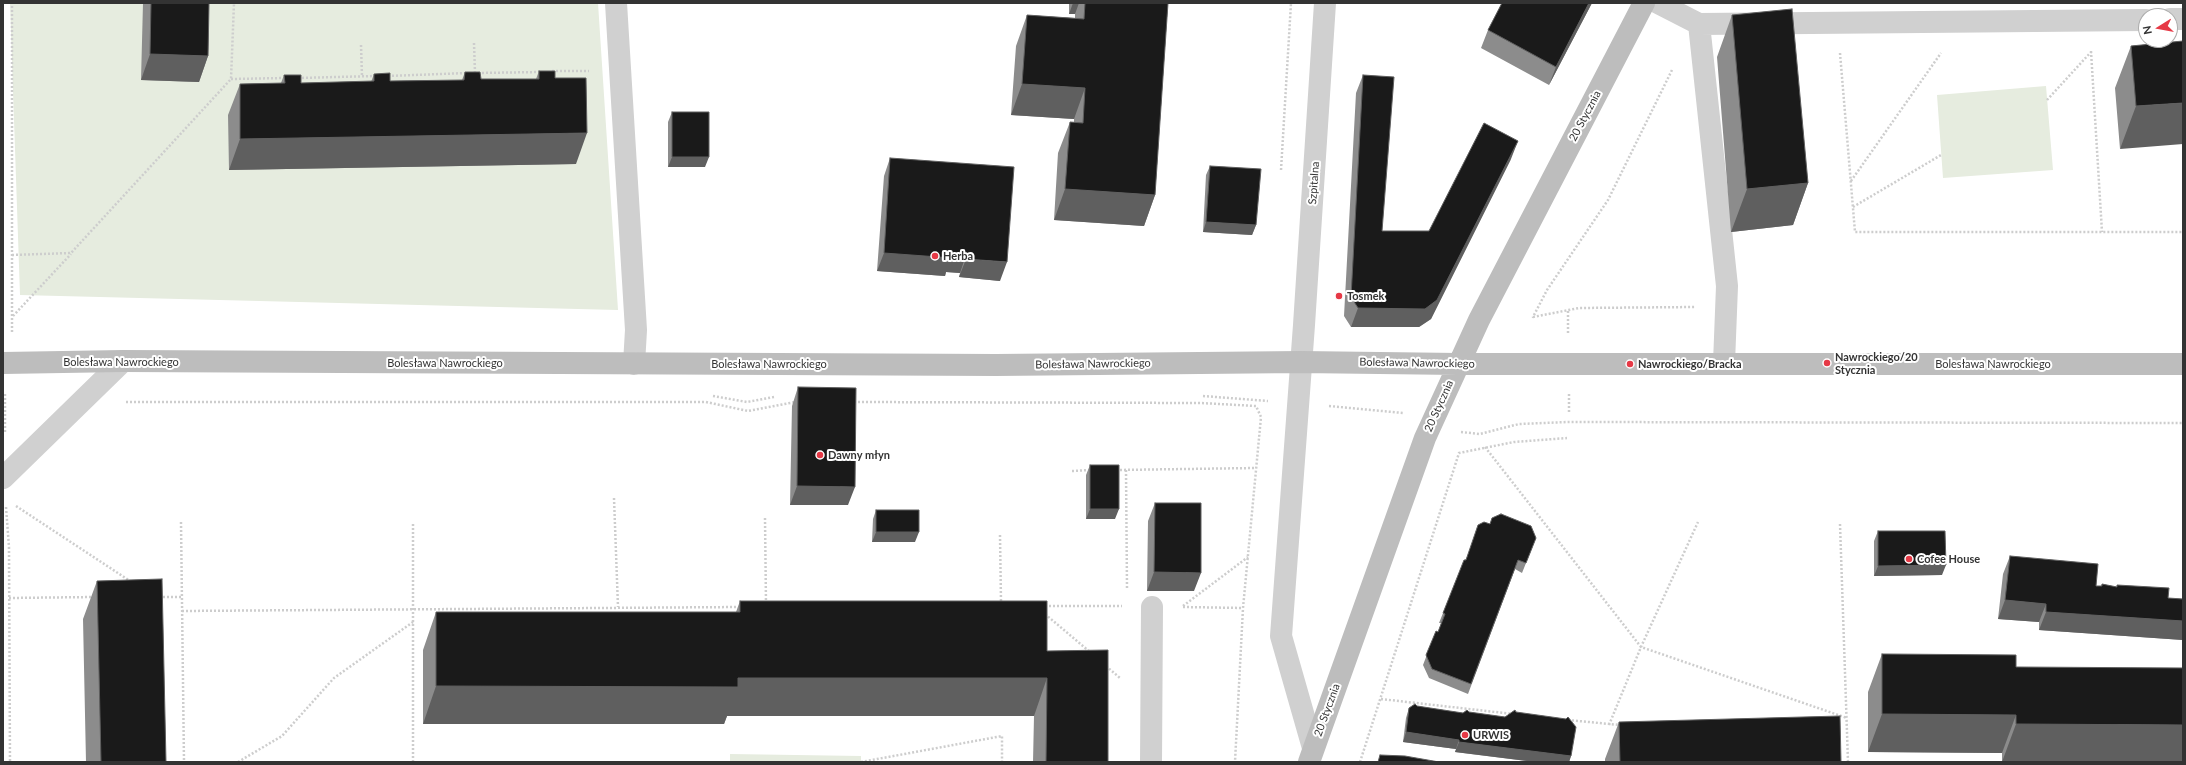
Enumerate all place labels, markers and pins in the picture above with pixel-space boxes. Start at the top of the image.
place label: Herba [943,249,973,263]
marker: Herba [930,251,940,261]
place label: Tosmek [1347,289,1384,303]
marker: Tosmek [1334,291,1344,301]
place label: Nawrockiego/20 Stycznia [1835,350,1918,376]
place label: Nawrockiego/Bracka [1638,357,1741,371]
marker: Nawrockiego/20 Stycznia [1822,358,1832,368]
marker: Nawrockiego/Bracka [1625,359,1635,369]
place label: Dawny młyn [828,448,890,462]
marker: Dawny młyn [815,450,825,460]
place label: Cofee House [1917,552,1980,566]
marker: Cofee House [1904,554,1914,564]
place label: URWIS [1473,728,1509,742]
marker: URWIS [1460,730,1470,740]

